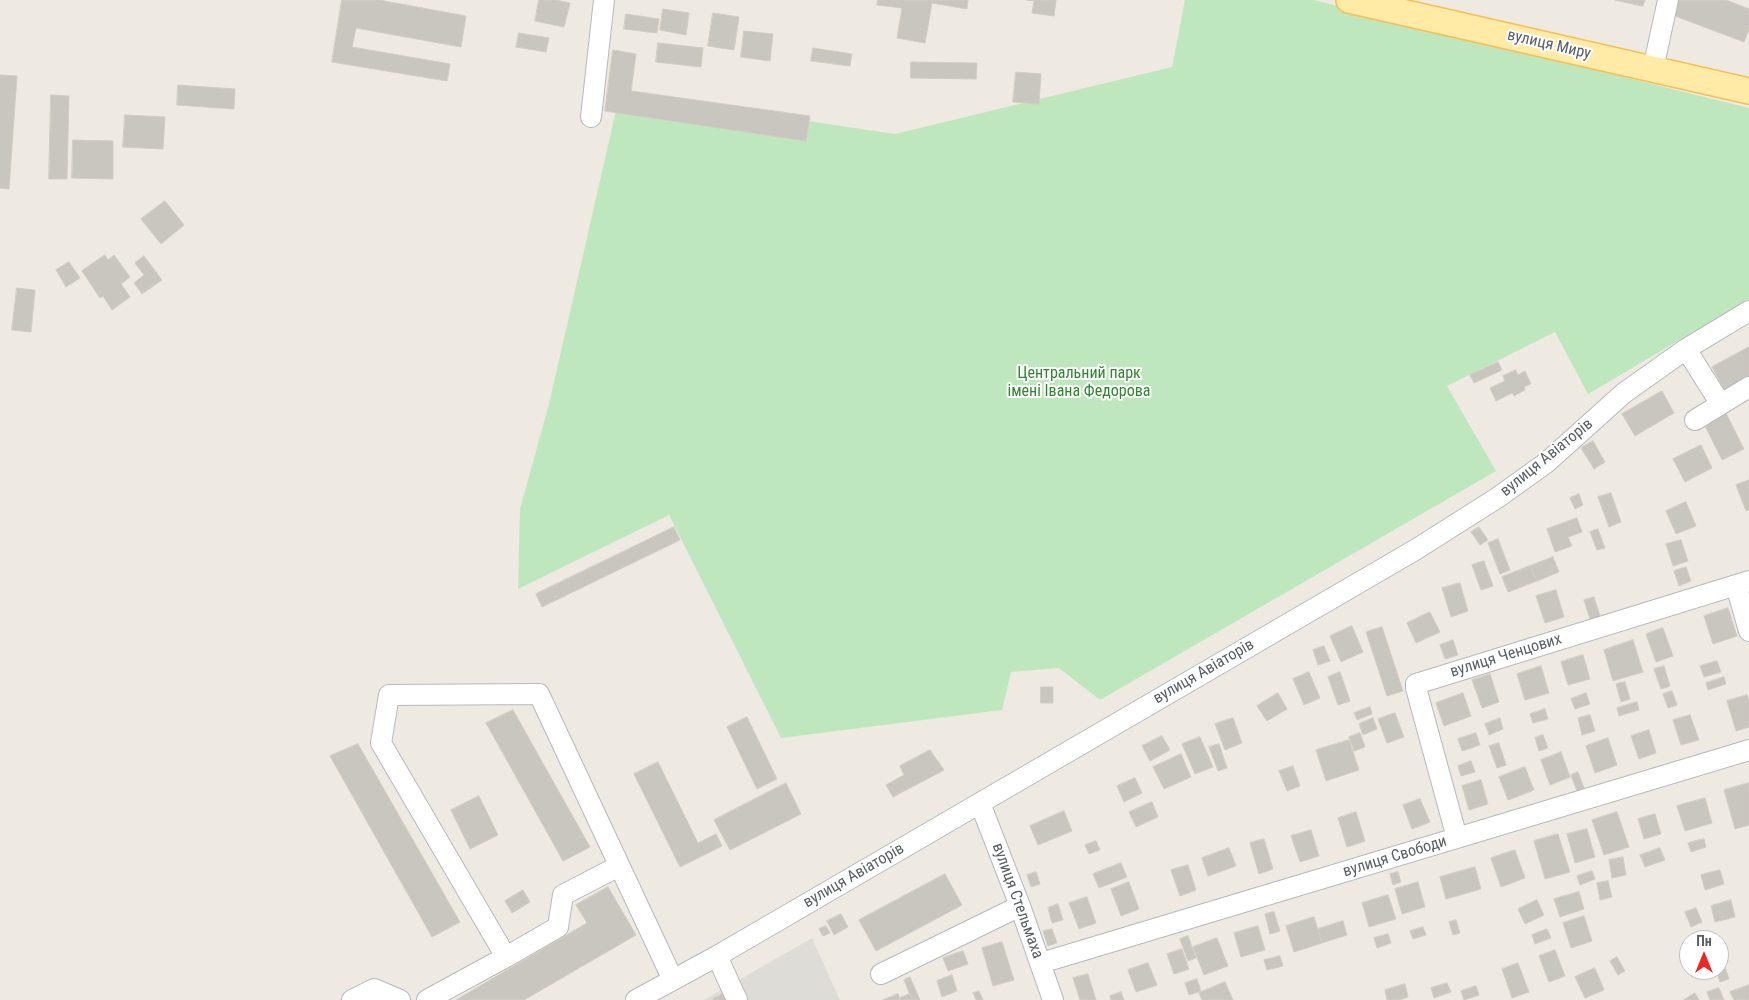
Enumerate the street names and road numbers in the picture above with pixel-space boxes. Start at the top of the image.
street label: вулиця Миру [1505,26,1593,64]
street label: вулиця Авіаторів [1497,415,1597,501]
street label: вулиця Ченцових [1448,630,1564,682]
street label: вулиця Авіаторів [1150,635,1258,709]
street label: вулиця Свободи [1341,832,1449,882]
street label: вулиця Авіаторів [800,839,908,913]
street label: вулиця Стельмаха [987,841,1047,961]

